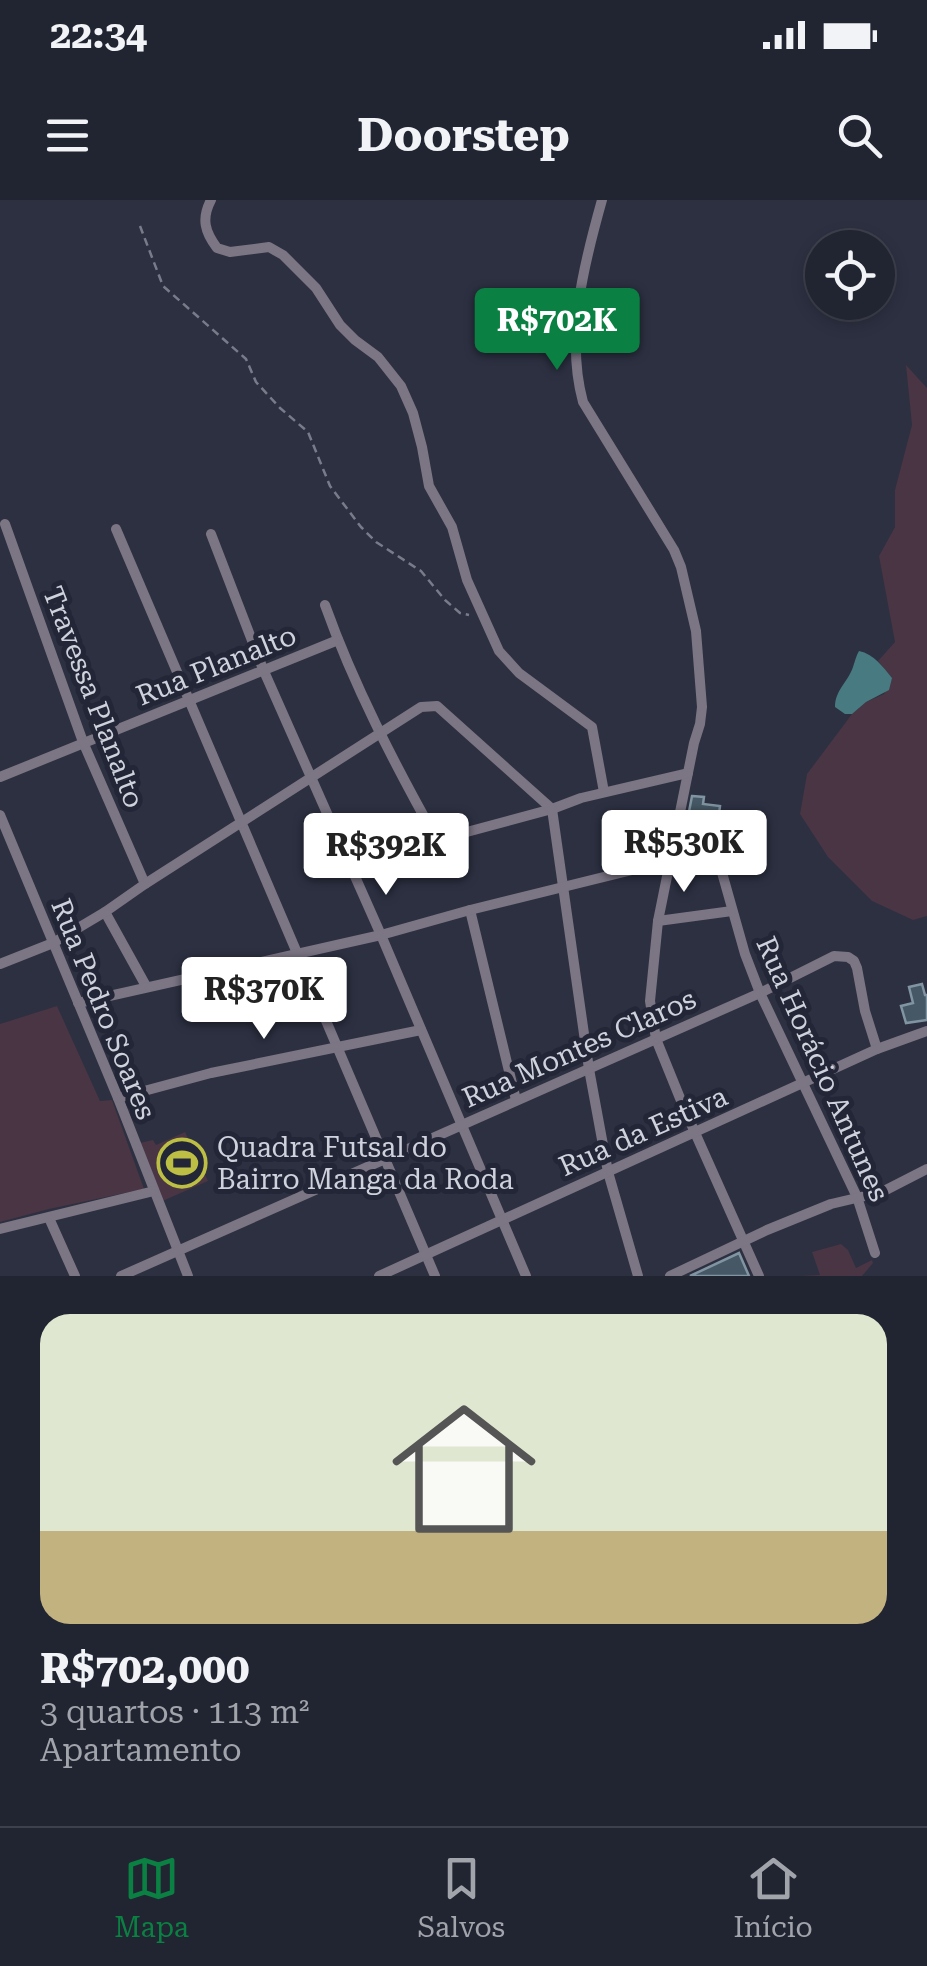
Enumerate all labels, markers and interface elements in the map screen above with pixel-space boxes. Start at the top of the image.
text: 22:34 [50,13,147,57]
icon: menu [40,108,95,163]
icon: search [832,108,887,163]
text: Doorstep [357,109,570,162]
map controls [805,230,895,320]
button: locate [805,230,895,320]
pin: R$702K [476,288,638,373]
text: R$702K [497,301,617,339]
street label: Travessa Planalto [36,582,151,813]
street label: Rua Planalto [131,618,301,713]
pin: R$530K [603,810,765,895]
pin: R$392K [305,813,467,898]
text: R$530K [624,823,744,861]
text: R$392K [326,826,446,864]
street label: Rua Pedro Soares [44,894,163,1124]
street label: Rua Horácio Antunes [749,932,896,1207]
pin: R$370K [183,957,345,1042]
text: R$370K [204,970,324,1008]
street label: Rua Montes Claros [457,982,701,1115]
street label: Rua da Estiva [554,1080,732,1183]
place label: Quadra Futsal do Bairro Manga da Roda [217,1131,514,1196]
sports icon: Quadra Futsal do Bairro Manga da Roda [156,1137,208,1189]
icon: home [374,1379,554,1559]
text: R$702,000 [40,1644,249,1693]
text: 3 quartos · 113 m² [40,1693,309,1731]
text: Apartamento [40,1731,242,1769]
tab: Mapa [114,1851,189,1944]
tab: Salvos [417,1851,505,1944]
tab: Início [733,1851,813,1944]

